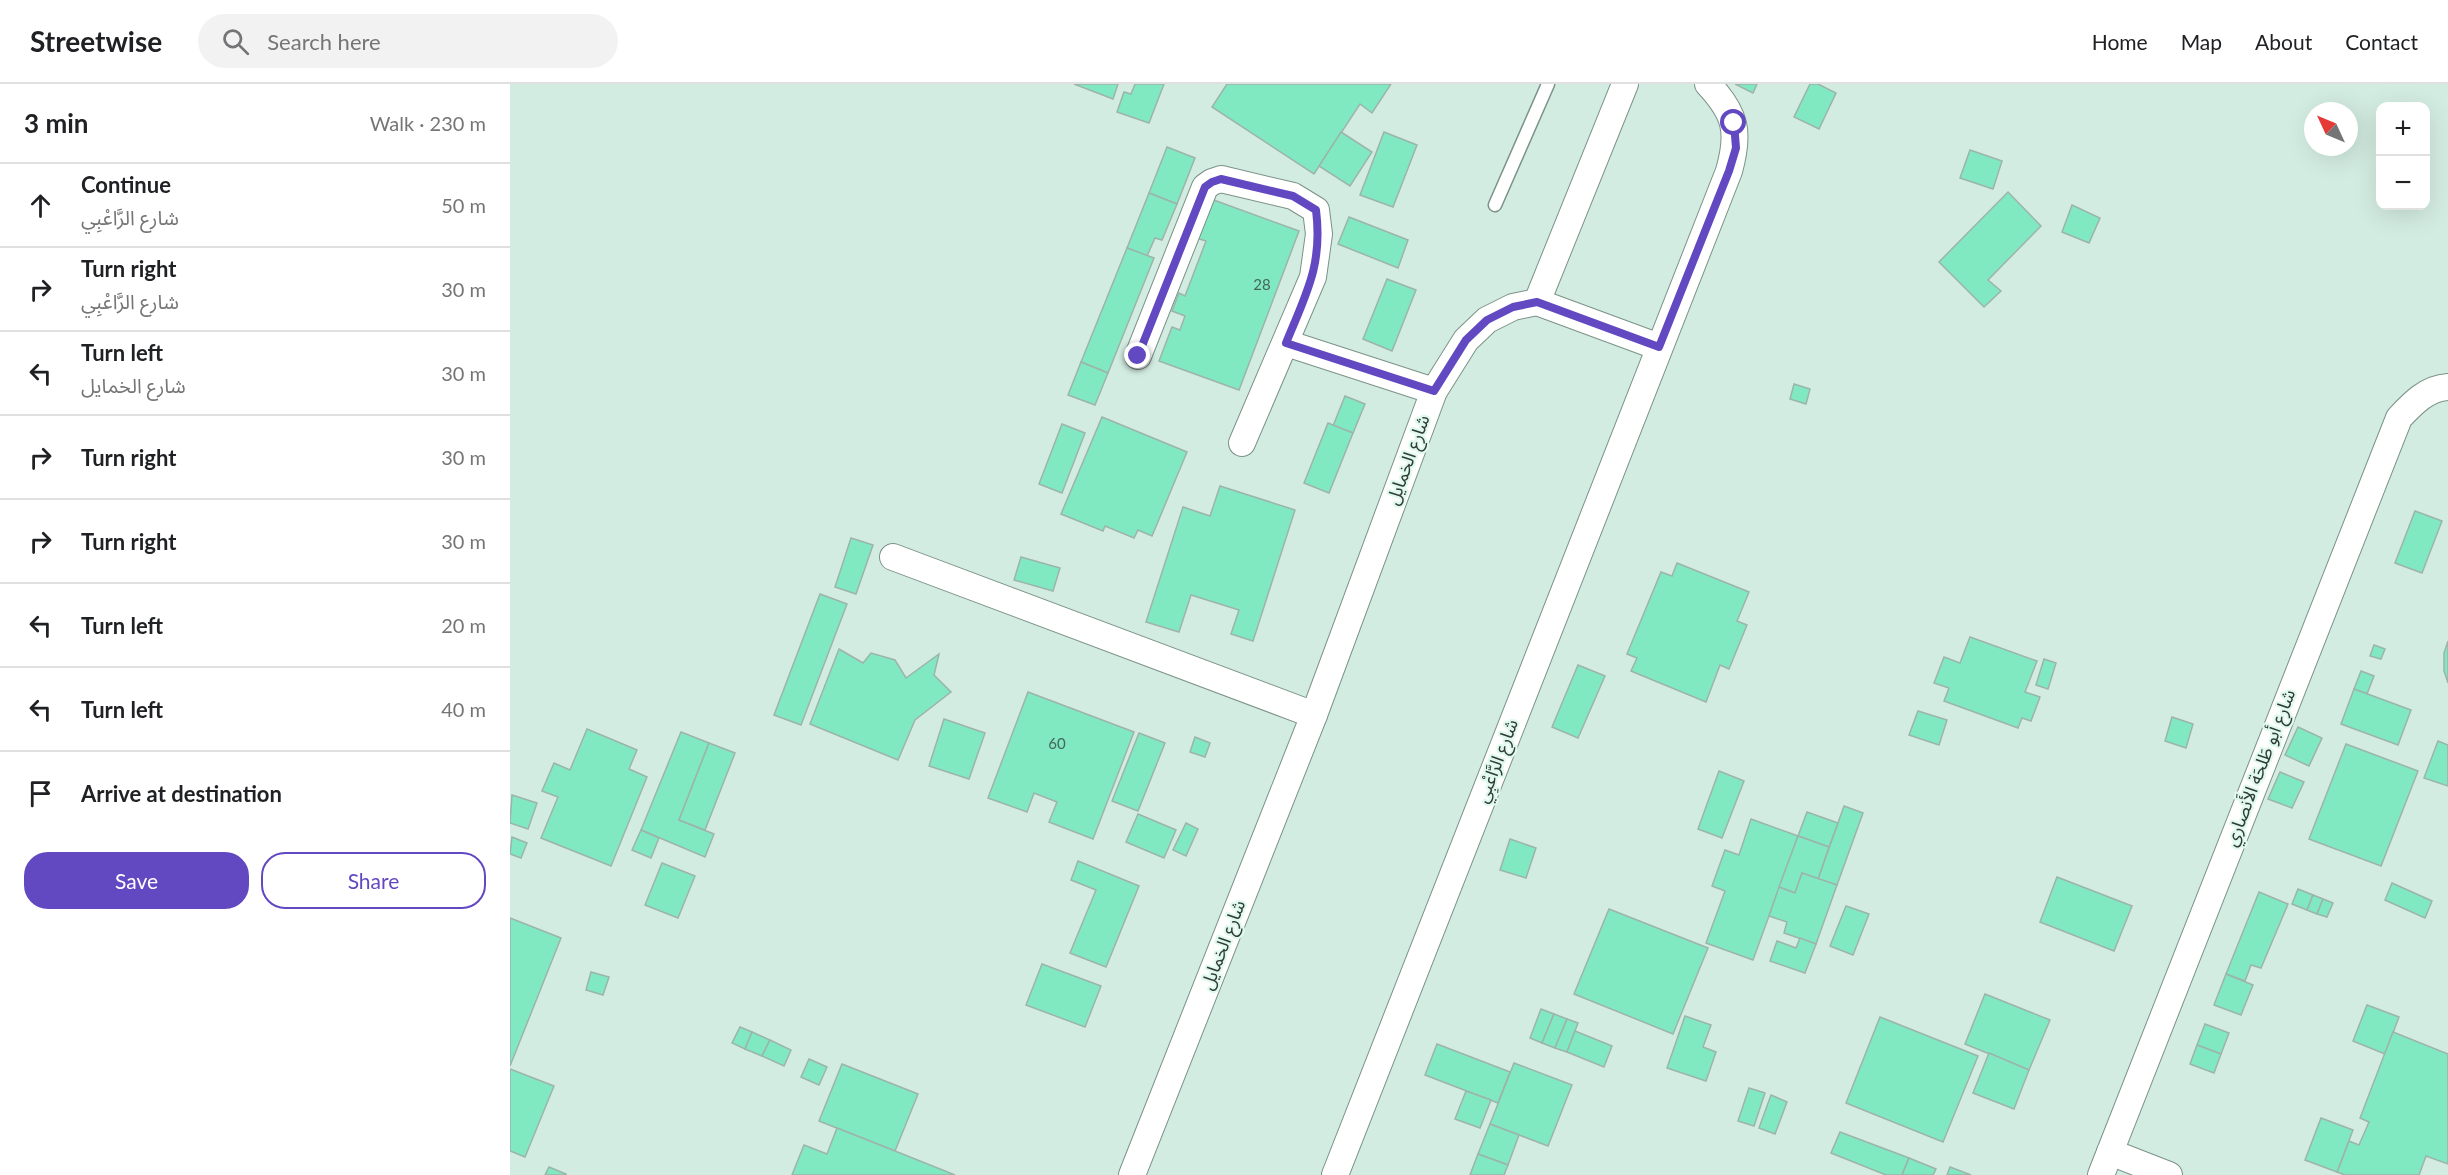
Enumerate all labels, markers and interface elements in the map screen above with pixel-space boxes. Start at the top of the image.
search box [198,14,618,68]
text: Streetwise [30,24,162,58]
icon: search [219,25,252,58]
text: Search here [267,28,381,55]
text: Home [2092,29,2148,54]
text: Map [2181,29,2222,54]
text: About [2255,29,2312,54]
text: Contact [2345,29,2418,54]
north arrow [2304,102,2358,156]
map controls [2376,102,2430,210]
button: + [2376,102,2430,156]
text: 3 min [24,107,88,139]
route start [1720,109,1746,135]
text: Walk · 230 m [370,111,486,135]
button: − [2376,156,2430,210]
text: Continue [81,171,171,198]
icon: ahead [24,189,57,222]
text: 50 m [441,193,486,217]
text: شارع الرَّاعْبِي [81,205,179,229]
text: Turn right [81,255,176,282]
icon: right [24,273,57,306]
house number: 28 [1253,275,1271,293]
text: 30 m [441,277,486,301]
text: شارع الرَّاعْبِي [81,289,179,313]
text: Turn left [81,339,163,366]
route end [1124,342,1150,368]
icon: left [24,357,57,390]
text: 30 m [441,361,486,385]
text: شارع الخمايل [81,373,186,397]
street label: شارع الخمايل [1381,412,1437,509]
icon: right [24,441,57,474]
text: Turn right [81,444,176,471]
text: 30 m [441,445,486,469]
icon: right [24,525,57,558]
text: Turn right [81,528,176,555]
text: 30 m [441,529,486,553]
icon: left [24,609,57,642]
text: Turn left [81,612,163,639]
text: 20 m [441,613,486,637]
street label: شارع أبو طَلحَة الأَنصاري [2217,685,2303,851]
icon: left [24,693,57,726]
text: Turn left [81,696,163,723]
text: 40 m [441,697,486,721]
street label: شارع الرَّاعْبِي [1470,716,1526,807]
house number: 60 [1048,734,1066,752]
icon: arrive [24,777,57,810]
text: Arrive at destination [81,780,282,807]
button: Save [24,852,249,909]
button: Share [261,852,486,909]
street label: شارع الخمايل [1195,897,1253,994]

